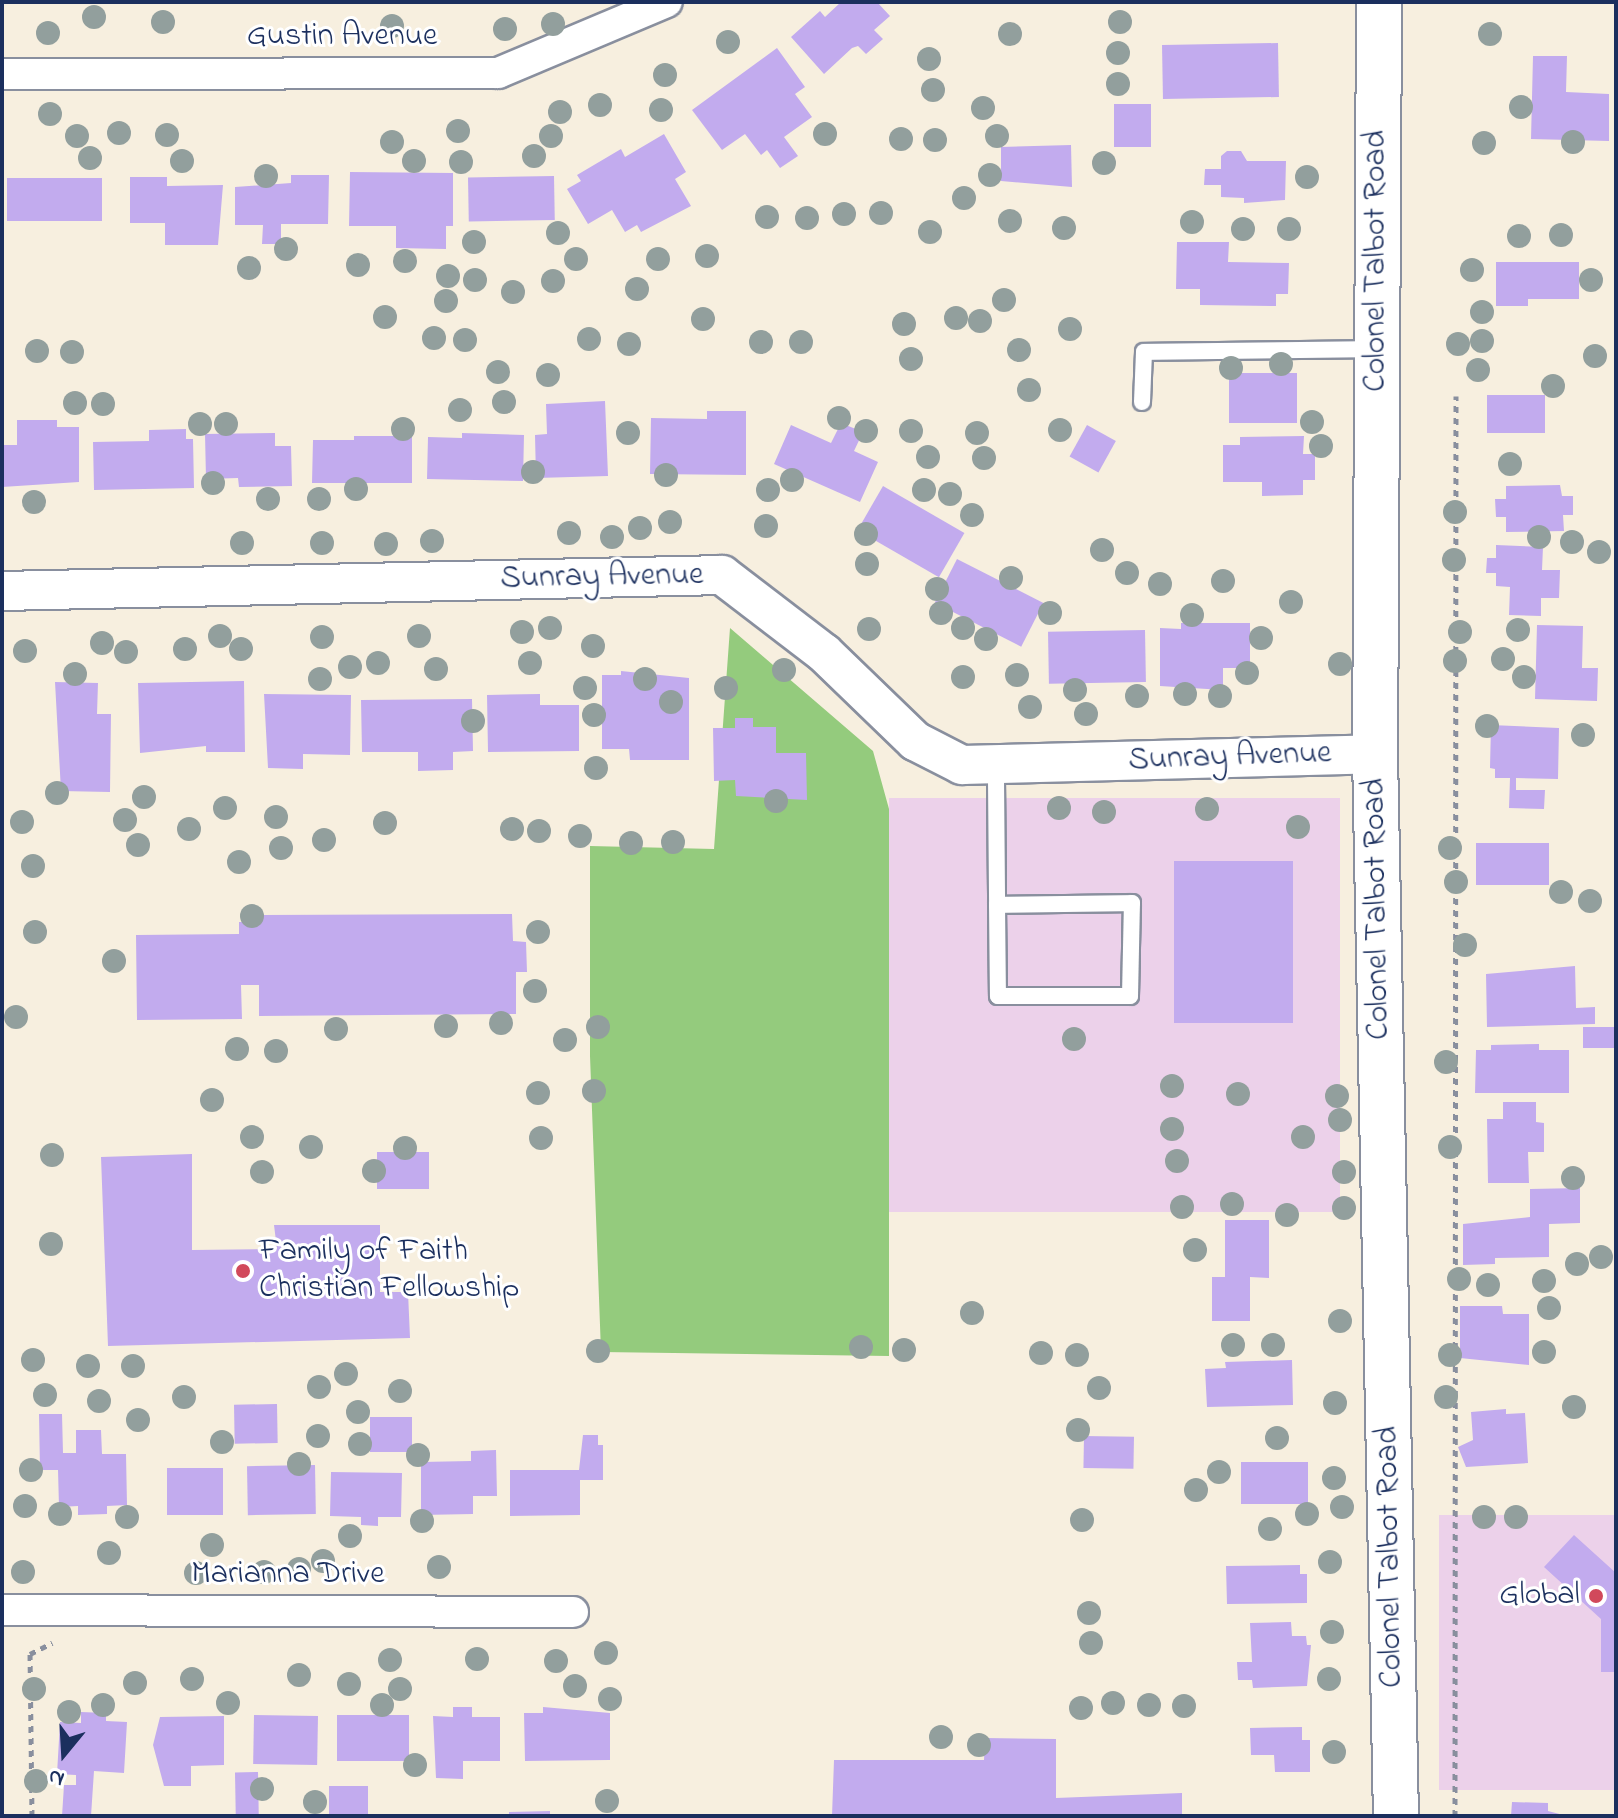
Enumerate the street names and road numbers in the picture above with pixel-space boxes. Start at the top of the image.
street label: Gustin Avenue [247,18,437,56]
street label: Colonel Talbot Road [1358,130,1396,392]
street label: Sunray Avenue [500,557,704,599]
street label: Sunray Avenue [1128,735,1332,781]
street label: Colonel Talbot Road [1357,778,1399,1040]
street label: Colonel Talbot Road [1370,1426,1412,1688]
street label: Marianna Drive [191,1556,385,1594]

